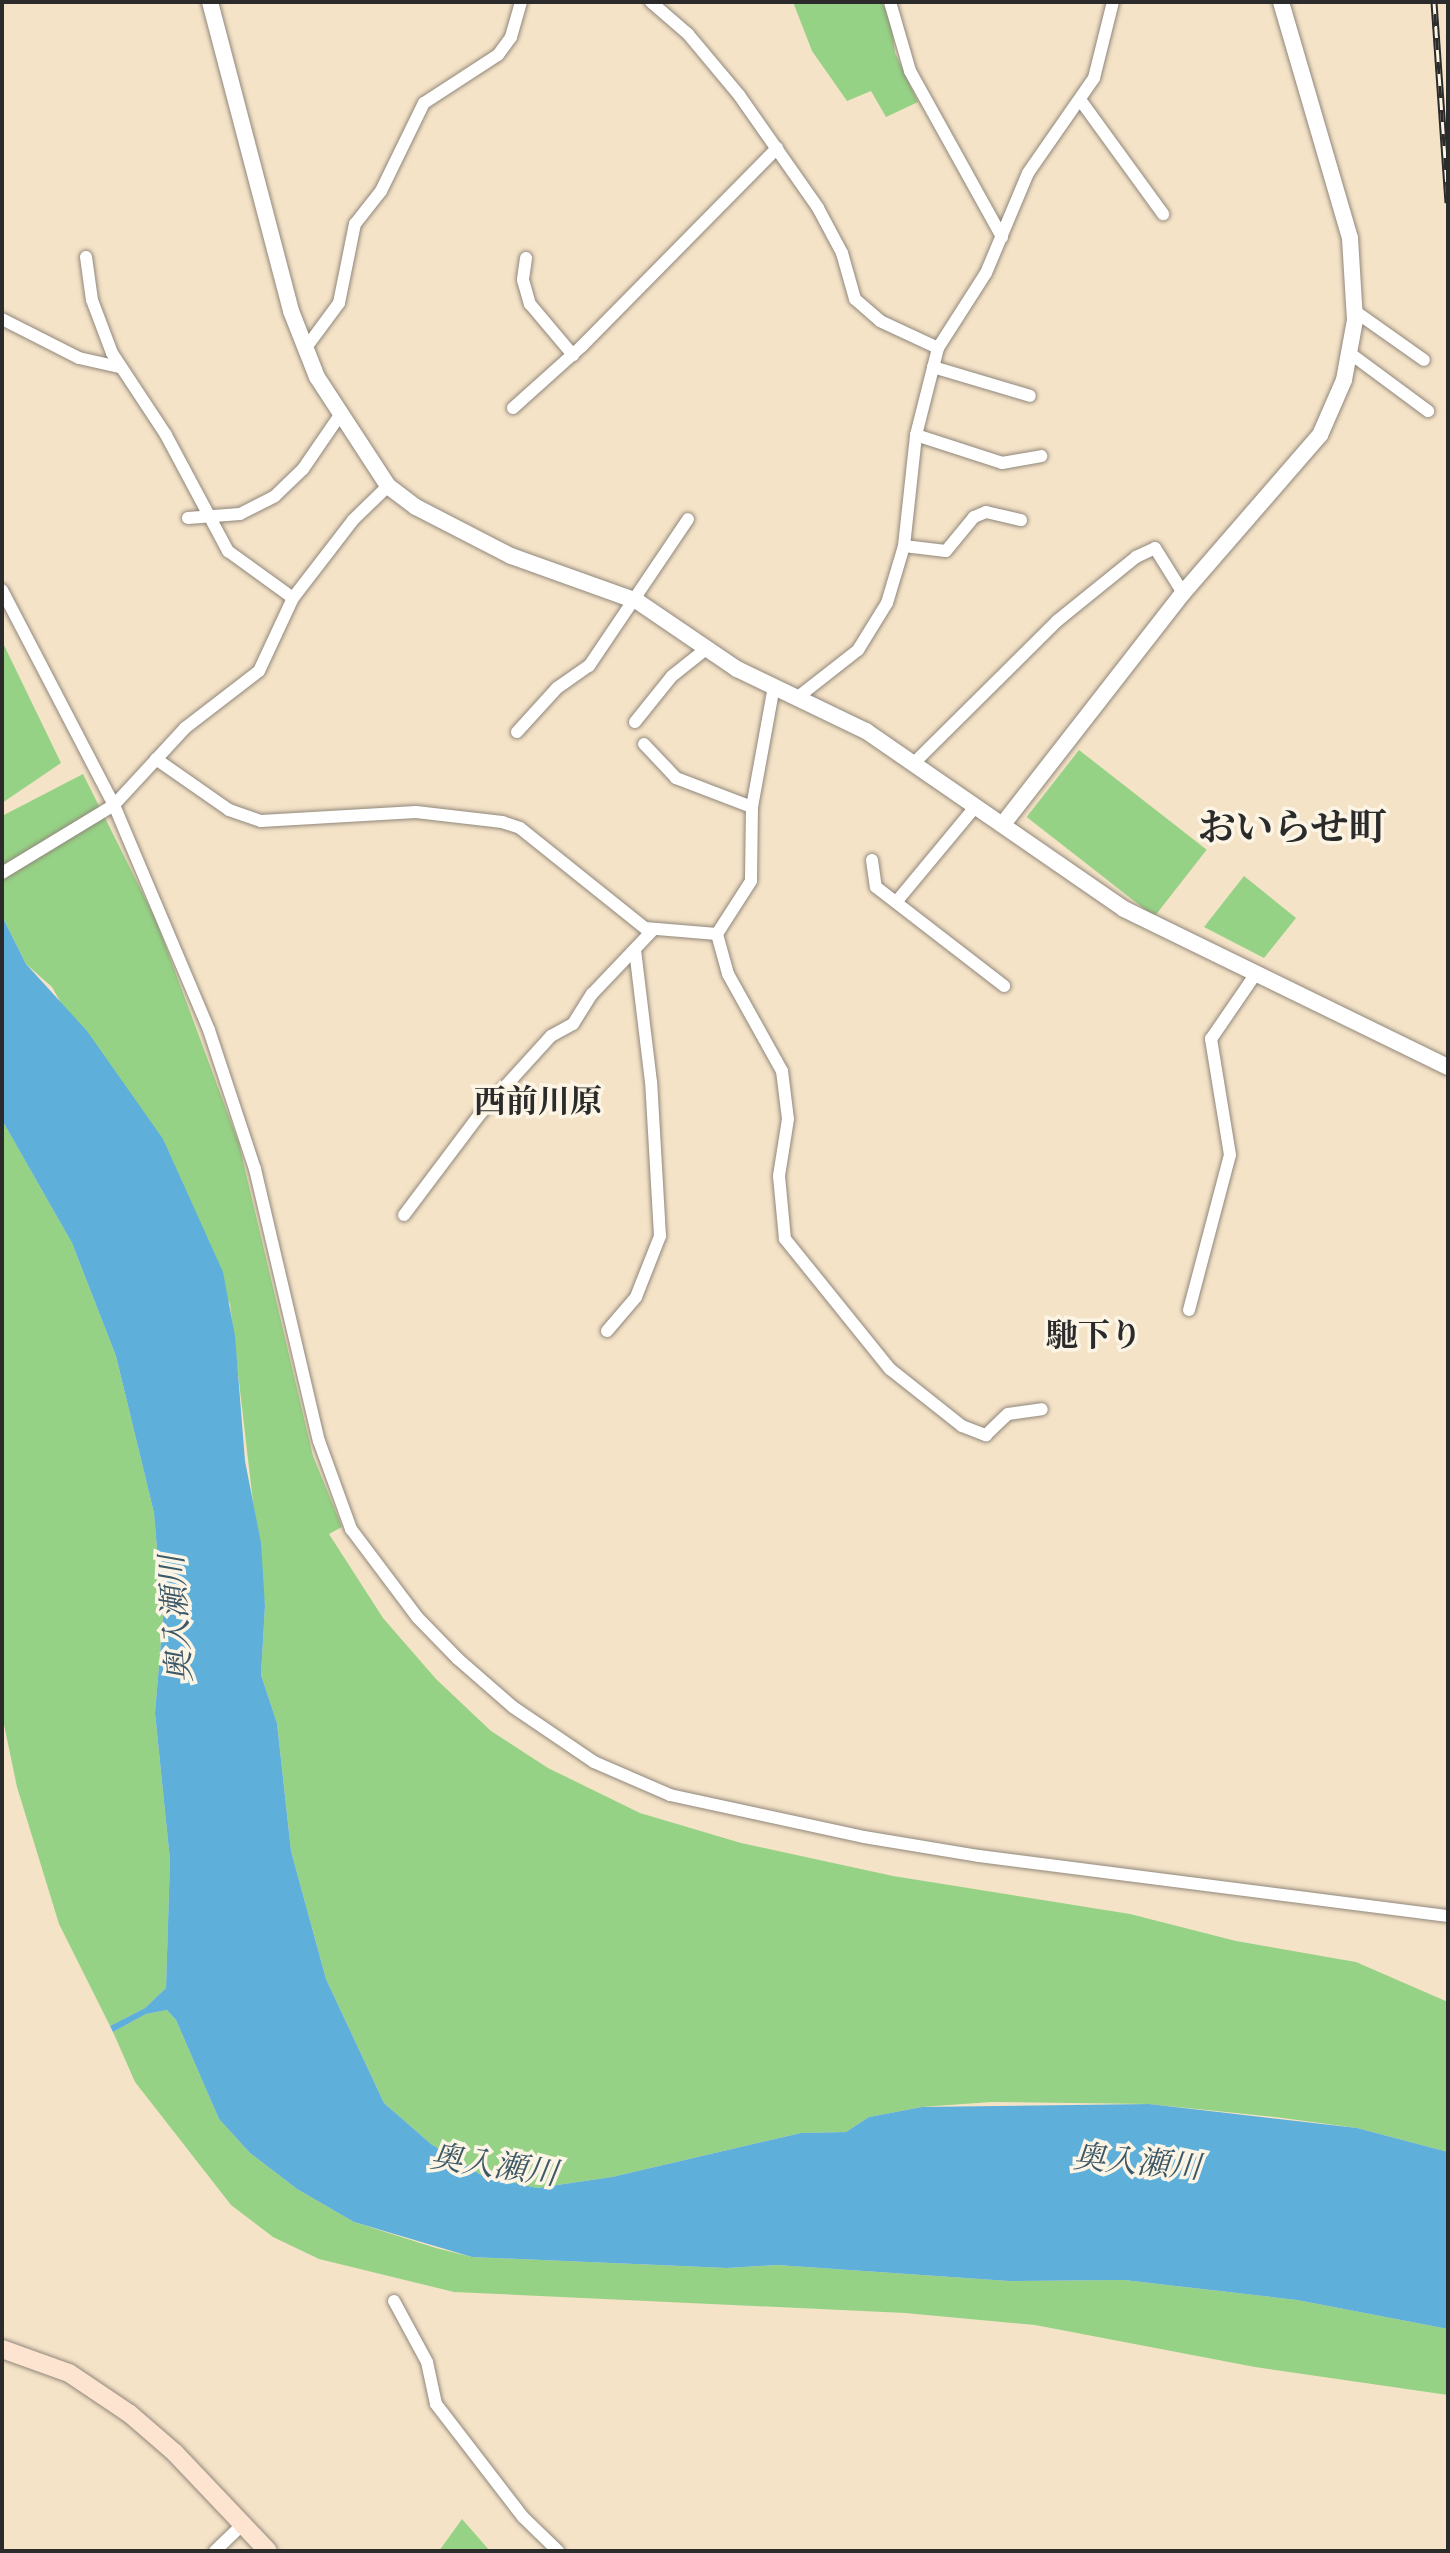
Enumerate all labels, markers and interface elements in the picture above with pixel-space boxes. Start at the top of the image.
district label: おいらせ町 [1197,805,1387,851]
district label: 西前川原 [474,1083,602,1121]
district label: 馳下り [1046,1317,1142,1355]
water label: 奥入瀬川 [153,1554,201,1684]
water label: 奥入瀬川 [428,2138,560,2194]
water label: 奥入瀬川 [1072,2138,1202,2188]

